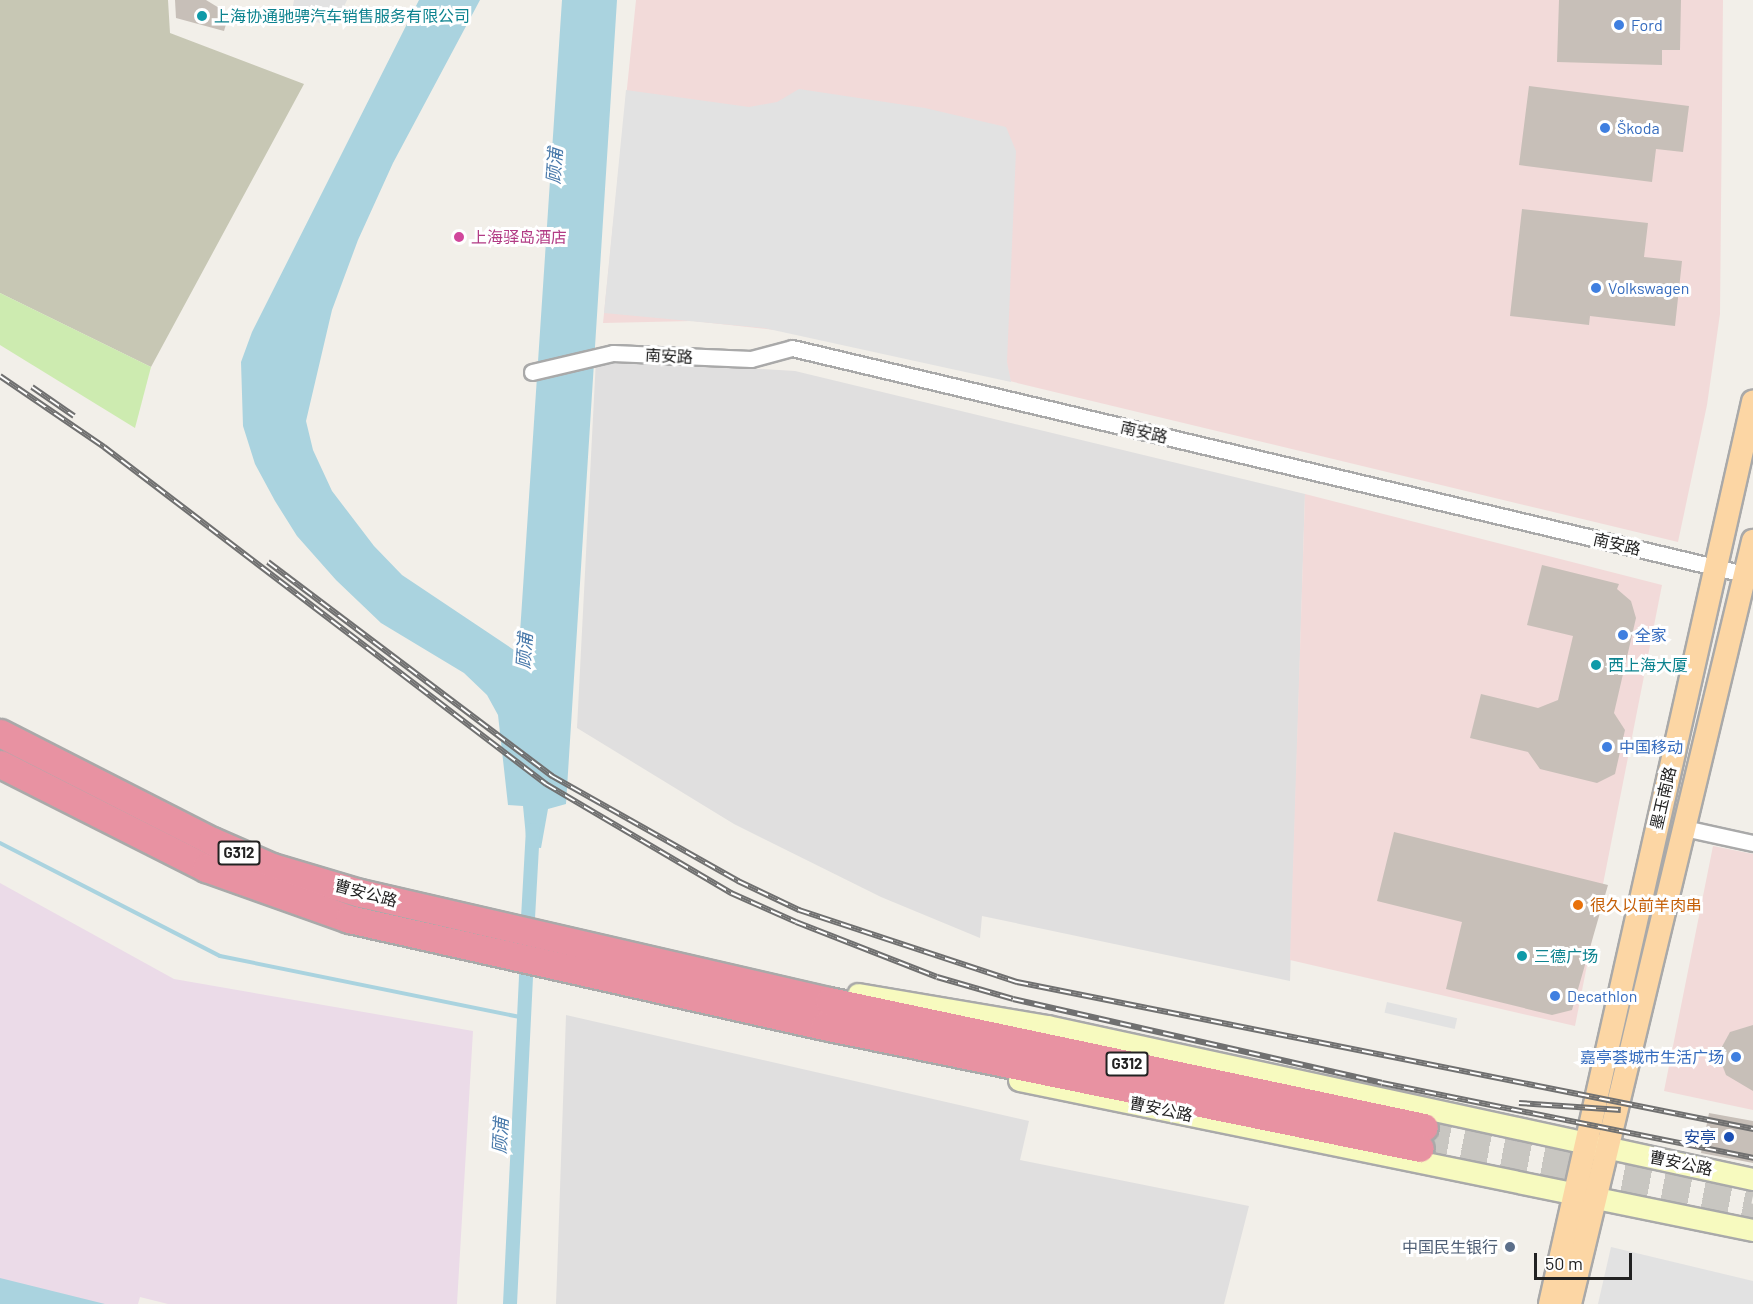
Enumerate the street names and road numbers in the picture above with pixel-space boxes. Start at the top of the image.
street label: 南安路 [645,345,693,367]
street label: 南安路 [1118,417,1170,447]
street label: 南安路 [1591,529,1643,559]
street label: 墨玉南路 [1646,765,1680,831]
road number: G312 [216,841,262,865]
street label: 曹安公路 [333,875,399,911]
road number: G312 [1104,1052,1150,1076]
street label: 曹安公路 [1128,1093,1194,1125]
street label: 曹安公路 [1648,1147,1714,1179]

